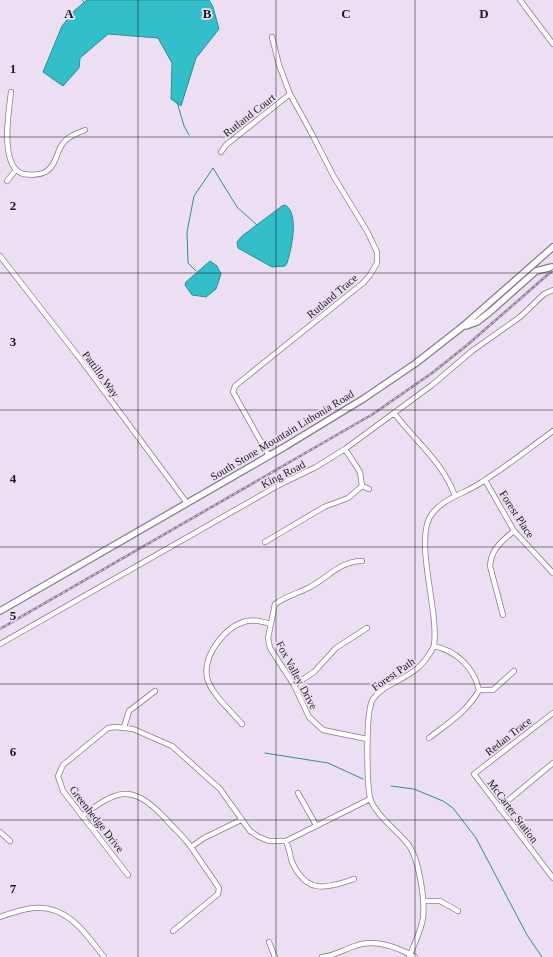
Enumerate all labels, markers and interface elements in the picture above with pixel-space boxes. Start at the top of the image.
text: A [64,6,74,21]
text: B [203,6,212,21]
text: C [341,6,351,21]
text: D [479,6,489,21]
text: 1 [10,61,16,76]
street label: Rutland Court [221,91,277,139]
text: 2 [10,198,16,213]
street label: Rutland Trace [304,271,360,321]
text: 3 [10,334,17,349]
street label: Pattillo Way [80,349,122,400]
street label: South Stone Mountain Lithonia Road [208,387,356,483]
street label: King Road [259,458,308,490]
text: 4 [10,471,17,486]
street label: Forest Place [497,488,537,540]
text: 5 [10,608,17,623]
street label: Fox Valley Drive [274,639,320,711]
street label: Forest Path [369,655,417,693]
street label: Redan Trace [483,714,534,758]
text: 6 [10,744,17,759]
street label: McCarter Station [485,777,541,845]
street label: Greenhedge Drive [67,783,127,855]
text: 7 [10,881,17,896]

